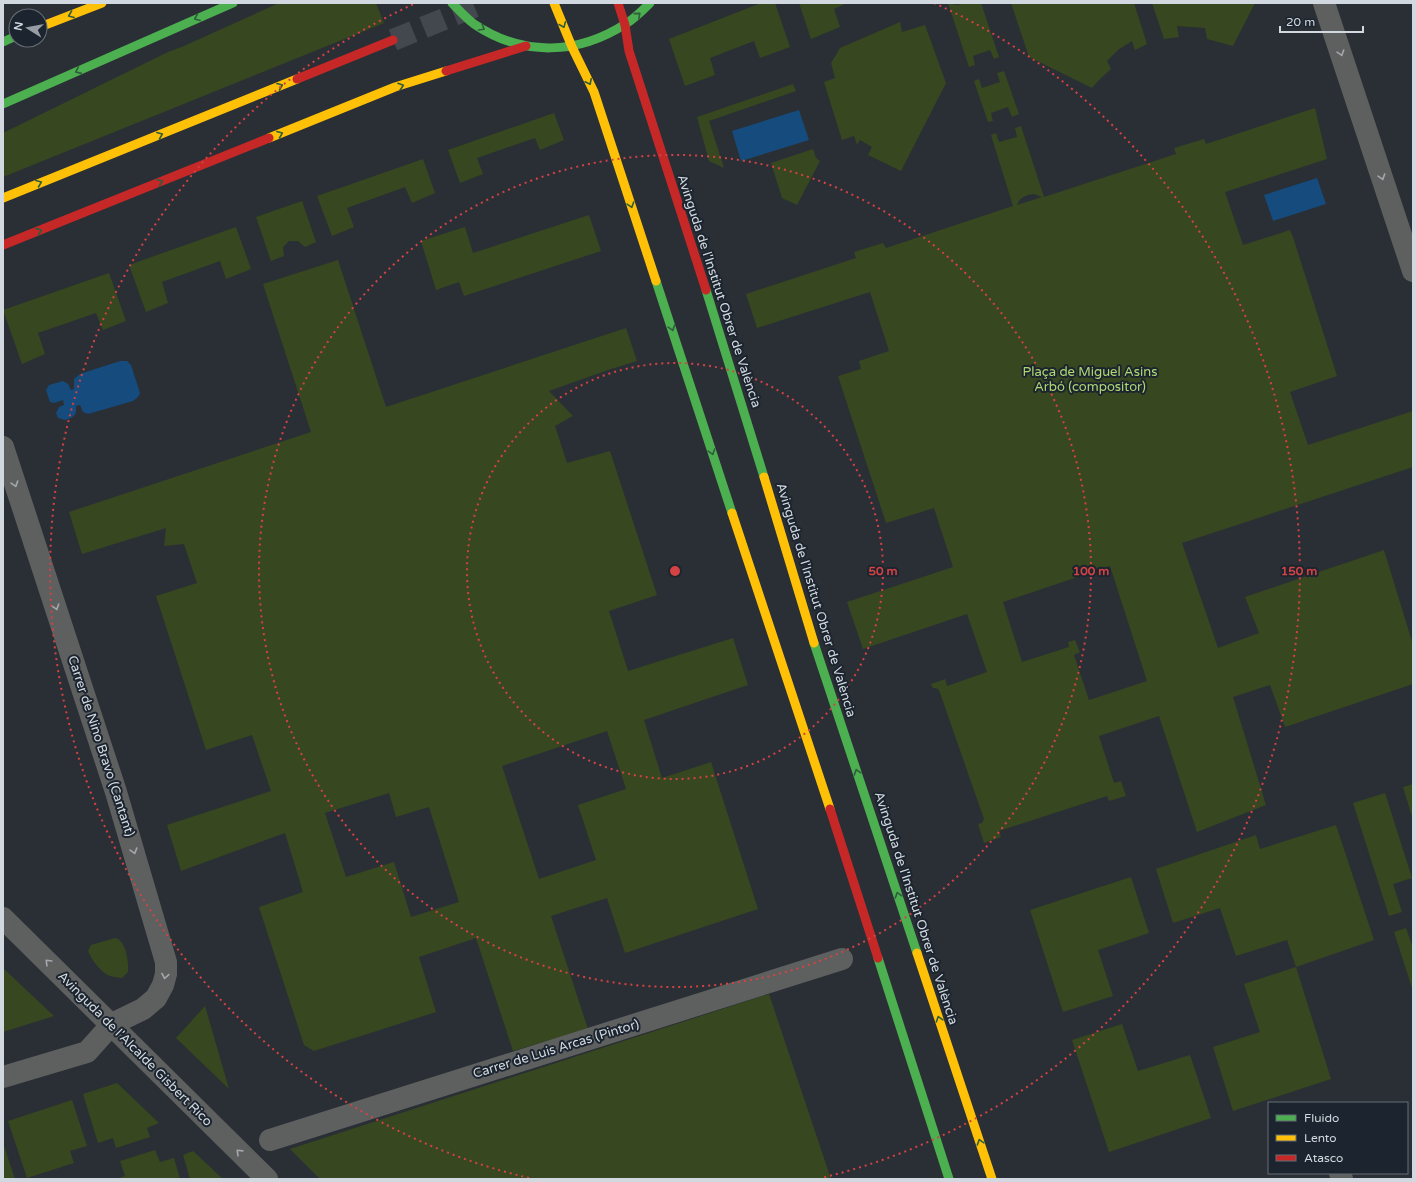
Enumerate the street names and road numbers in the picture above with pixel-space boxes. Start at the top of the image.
street label: Avinguda de l'Institut Obrer de València [674,172,764,410]
street label: Avinguda de l'Institut Obrer de València [773,481,859,719]
street label: Carrer de Nino Bravo (Cantant) [64,653,138,839]
street label: Avinguda de l'Institut Obrer de València [871,789,961,1027]
street label: Avinguda de l'Alcalde Gisbert Rico [54,968,216,1130]
street label: Carrer de Luis Arcas (Pintor) [471,1016,641,1082]

